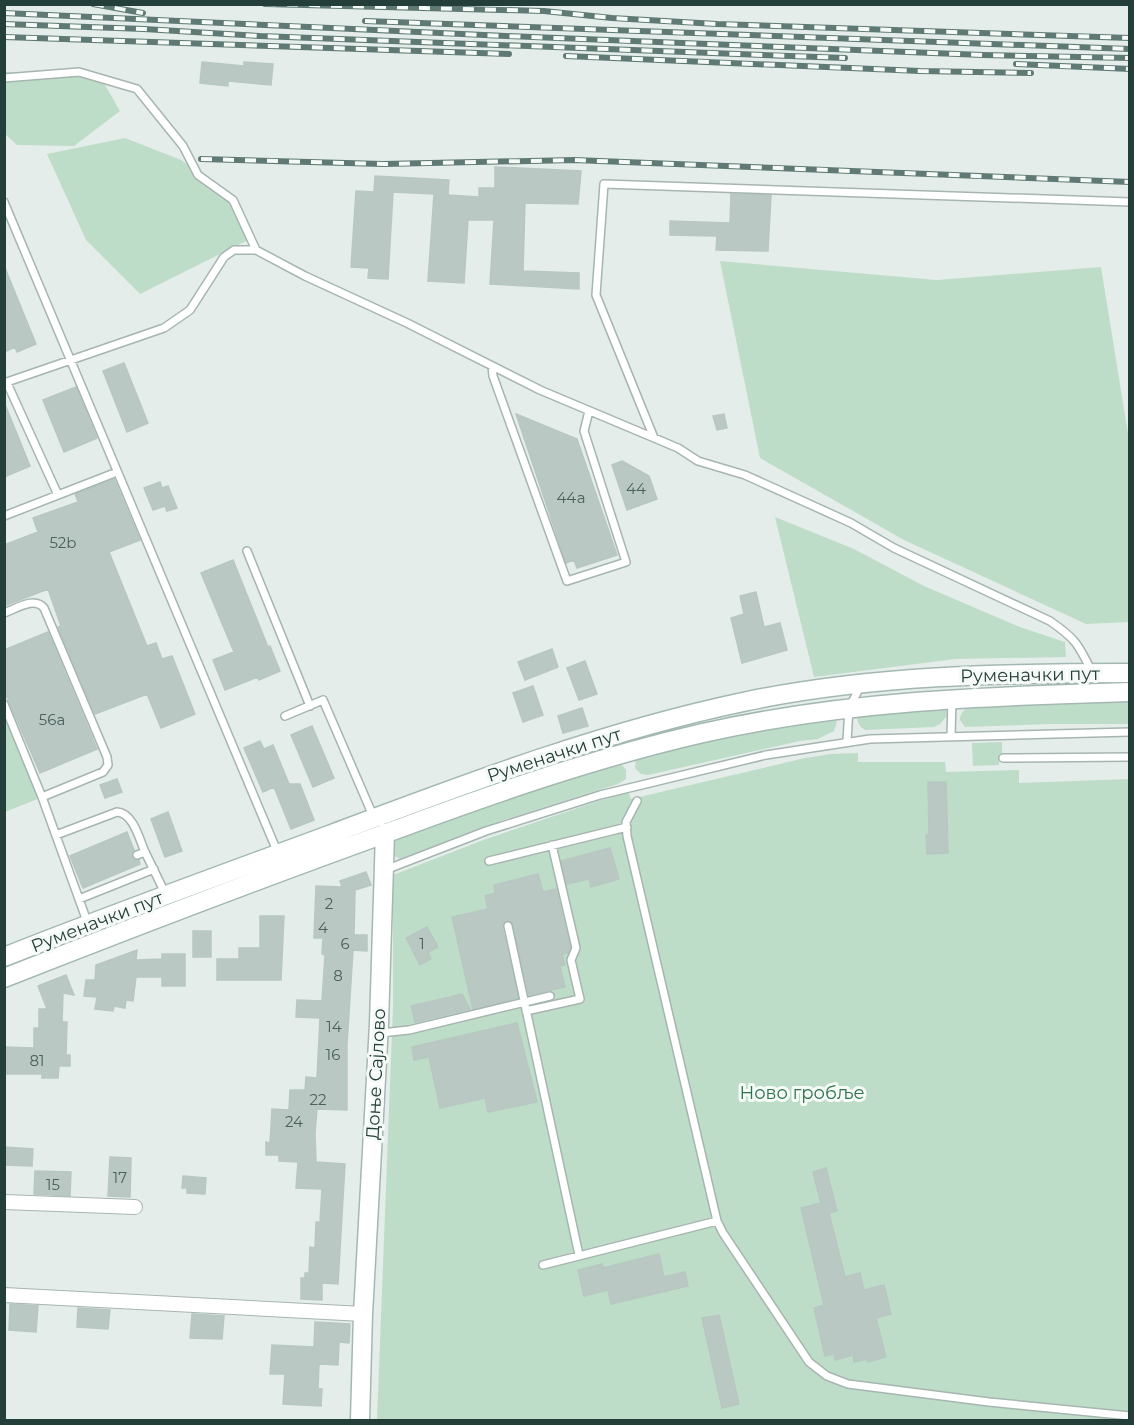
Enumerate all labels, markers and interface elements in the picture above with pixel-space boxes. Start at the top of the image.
house number: 44 [626,479,646,498]
house number: 44a [556,488,586,507]
house number: 52b [49,533,77,552]
street label: Руменачки пут [960,663,1101,687]
house number: 56a [39,710,65,729]
street label: Руменачки пут [484,723,624,787]
street label: Руменачки пут [28,887,167,957]
house number: 2 [325,894,333,913]
house number: 4 [318,918,328,937]
house number: 6 [340,934,350,953]
house number: 1 [419,934,425,953]
house number: 8 [333,966,343,985]
street label: Доње Сајлово [362,1008,390,1140]
house number: 14 [326,1017,342,1036]
house number: 16 [326,1045,340,1064]
house number: 81 [30,1051,45,1070]
park label: Ново гробље [739,1082,865,1104]
house number: 22 [309,1090,327,1109]
house number: 24 [285,1112,303,1131]
house number: 17 [113,1168,127,1187]
house number: 15 [46,1175,60,1194]

